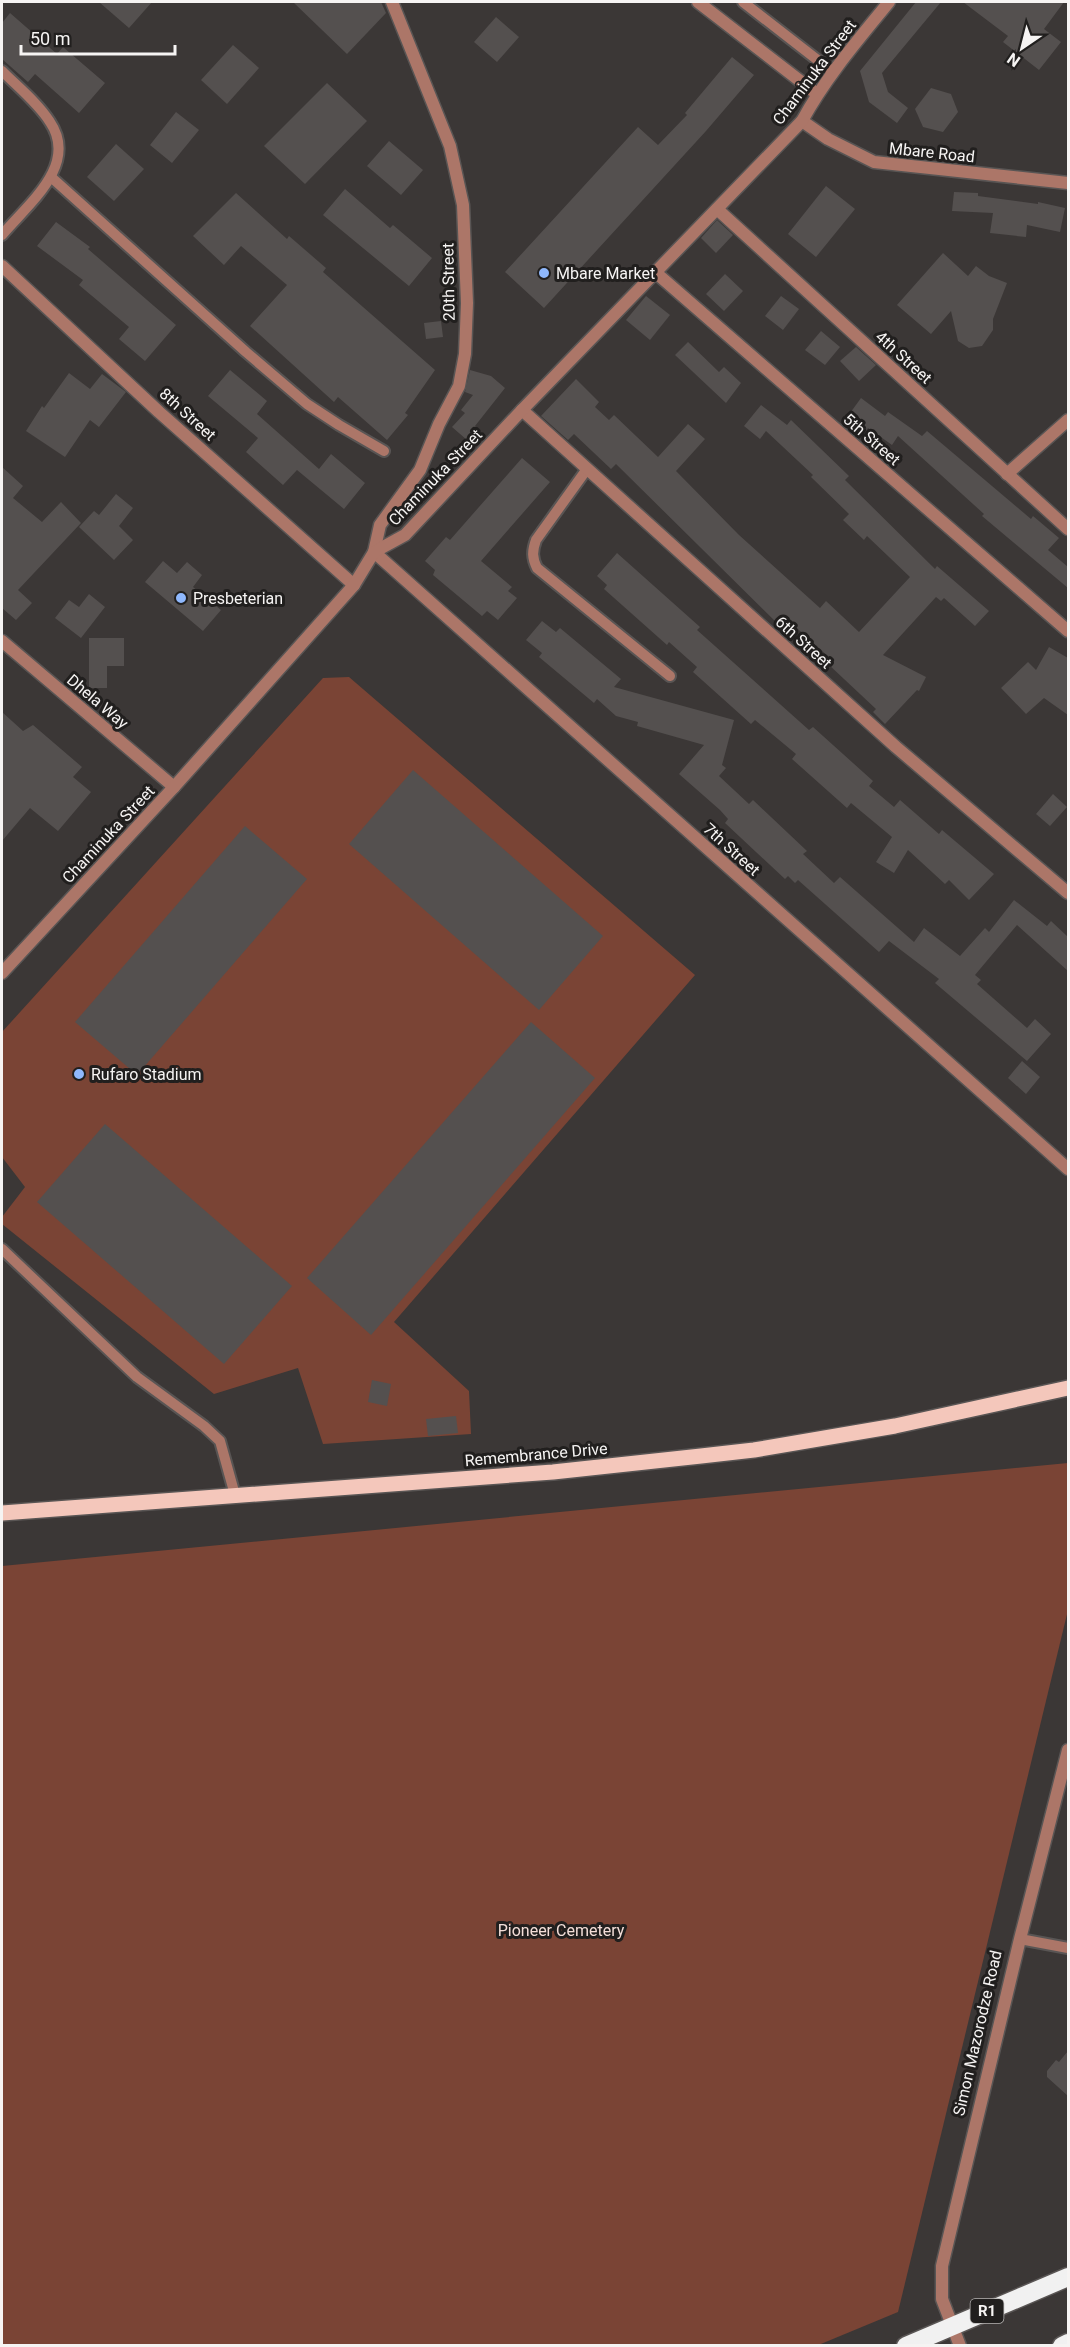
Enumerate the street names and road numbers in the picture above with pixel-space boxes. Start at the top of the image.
street label: Chaminuka Street [769,16,860,129]
street label: Mbare Road [888,139,976,166]
street label: 20th Street [438,243,459,321]
street label: 4th Street [872,327,936,388]
street label: 8th Street [156,384,220,445]
street label: 5th Street [839,410,904,469]
street label: Chaminuka Street [385,425,486,529]
street label: 6th Street [772,612,836,673]
street label: Dhela Way [63,670,133,733]
street label: Chaminuka Street [58,782,158,887]
street label: 7th Street [700,819,764,880]
street label: Remembrance Drive [464,1439,608,1470]
street label: Simon Mazorodze Road [949,1948,1006,2118]
road number: R1 [970,2299,1004,2323]

